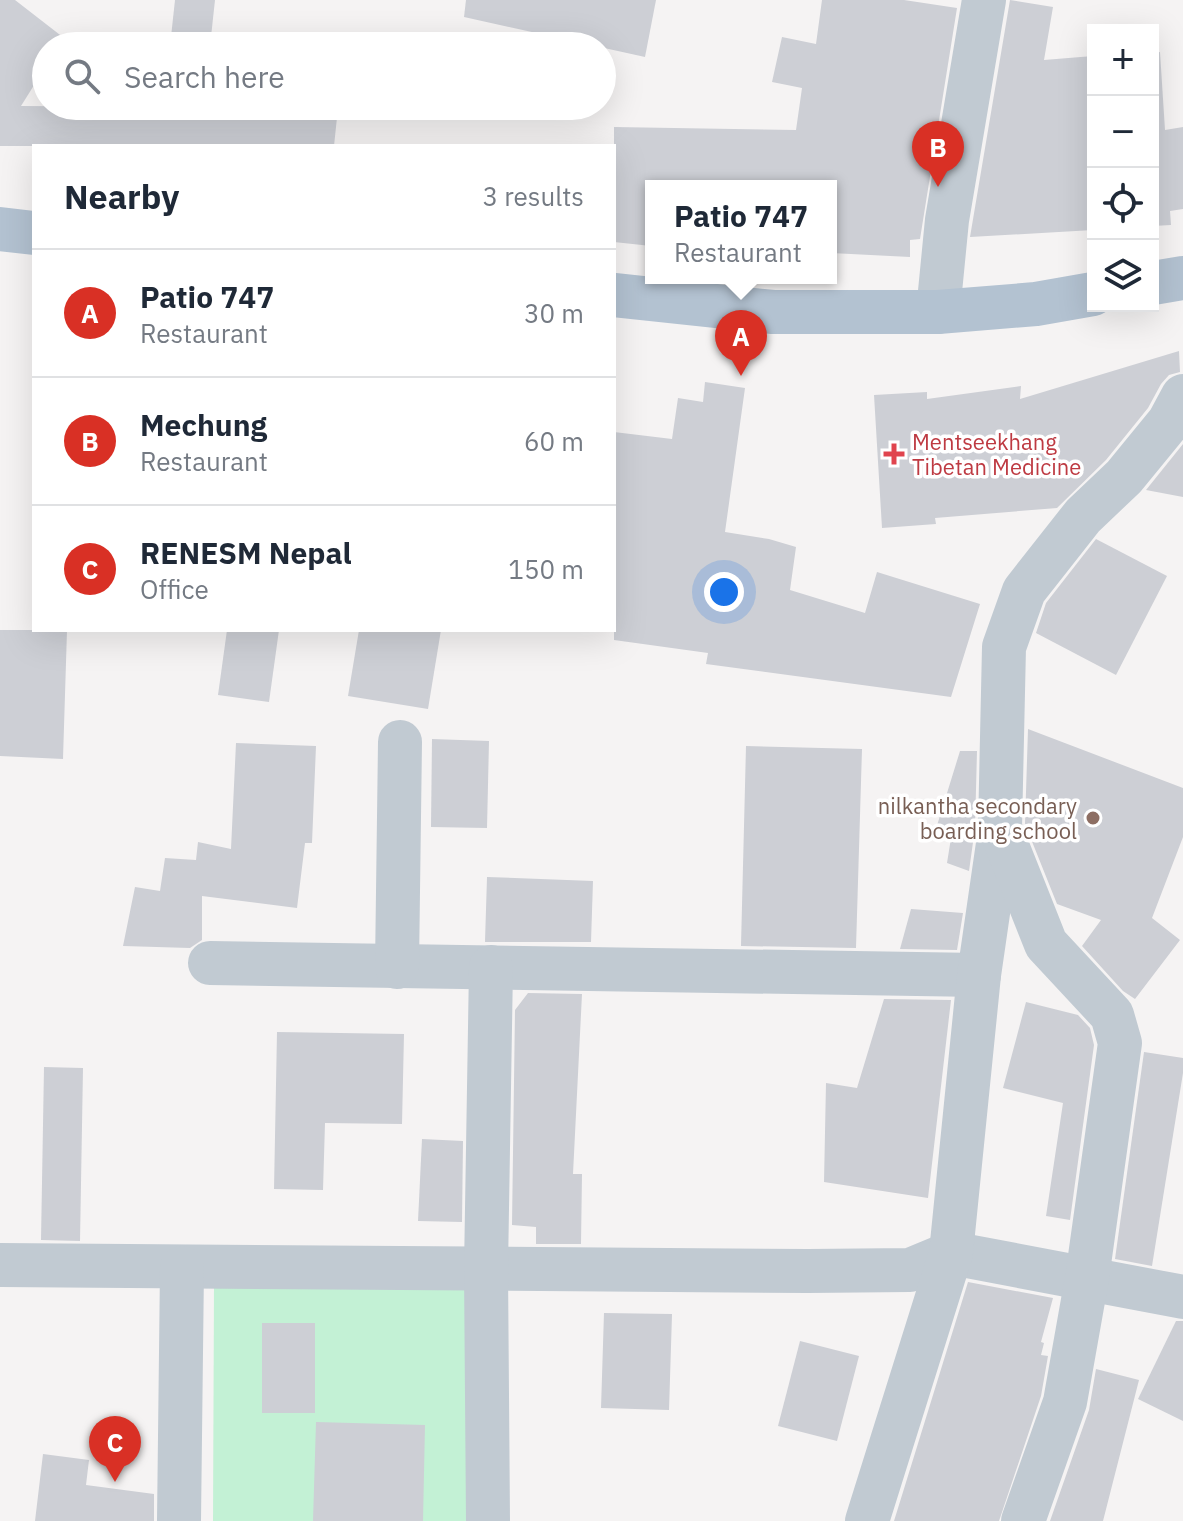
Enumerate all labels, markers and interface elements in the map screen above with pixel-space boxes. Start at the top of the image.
map controls [1087,24,1159,312]
button: + [1087,24,1159,96]
search box [32,32,616,120]
icon: search [60,54,104,98]
text: Search here [124,57,285,96]
button: − [1087,96,1159,168]
pin: B [912,121,964,187]
button: locate [1087,168,1159,240]
text: Nearby [64,174,179,218]
text: 3 results [482,179,584,213]
popup [645,180,837,284]
text: Patio 747 [674,196,808,235]
text: Restaurant [674,235,802,269]
button: layers [1087,240,1159,312]
text: Patio 747 [140,277,274,316]
text: A [81,296,99,330]
text: 30 m [524,296,584,330]
pin: A [715,310,767,376]
text: Restaurant [140,316,268,350]
text: Mechung [140,405,267,444]
text: B [81,424,99,458]
text: 60 m [524,424,584,458]
place label: Mentseekhang Tibetan Medicine [912,427,1081,481]
marker: Mentseekhang Tibetan Medicine [883,443,905,465]
text: Restaurant [140,444,268,478]
text: RENESM Nepal [140,533,352,572]
text: C [82,552,98,586]
text: 150 m [508,552,584,586]
text: Office [140,572,209,606]
your location [704,572,744,612]
place label: nilkantha secondary boarding school [878,791,1077,845]
marker: nilkantha secondary boarding school [1084,809,1102,827]
pin: C [89,1416,141,1482]

